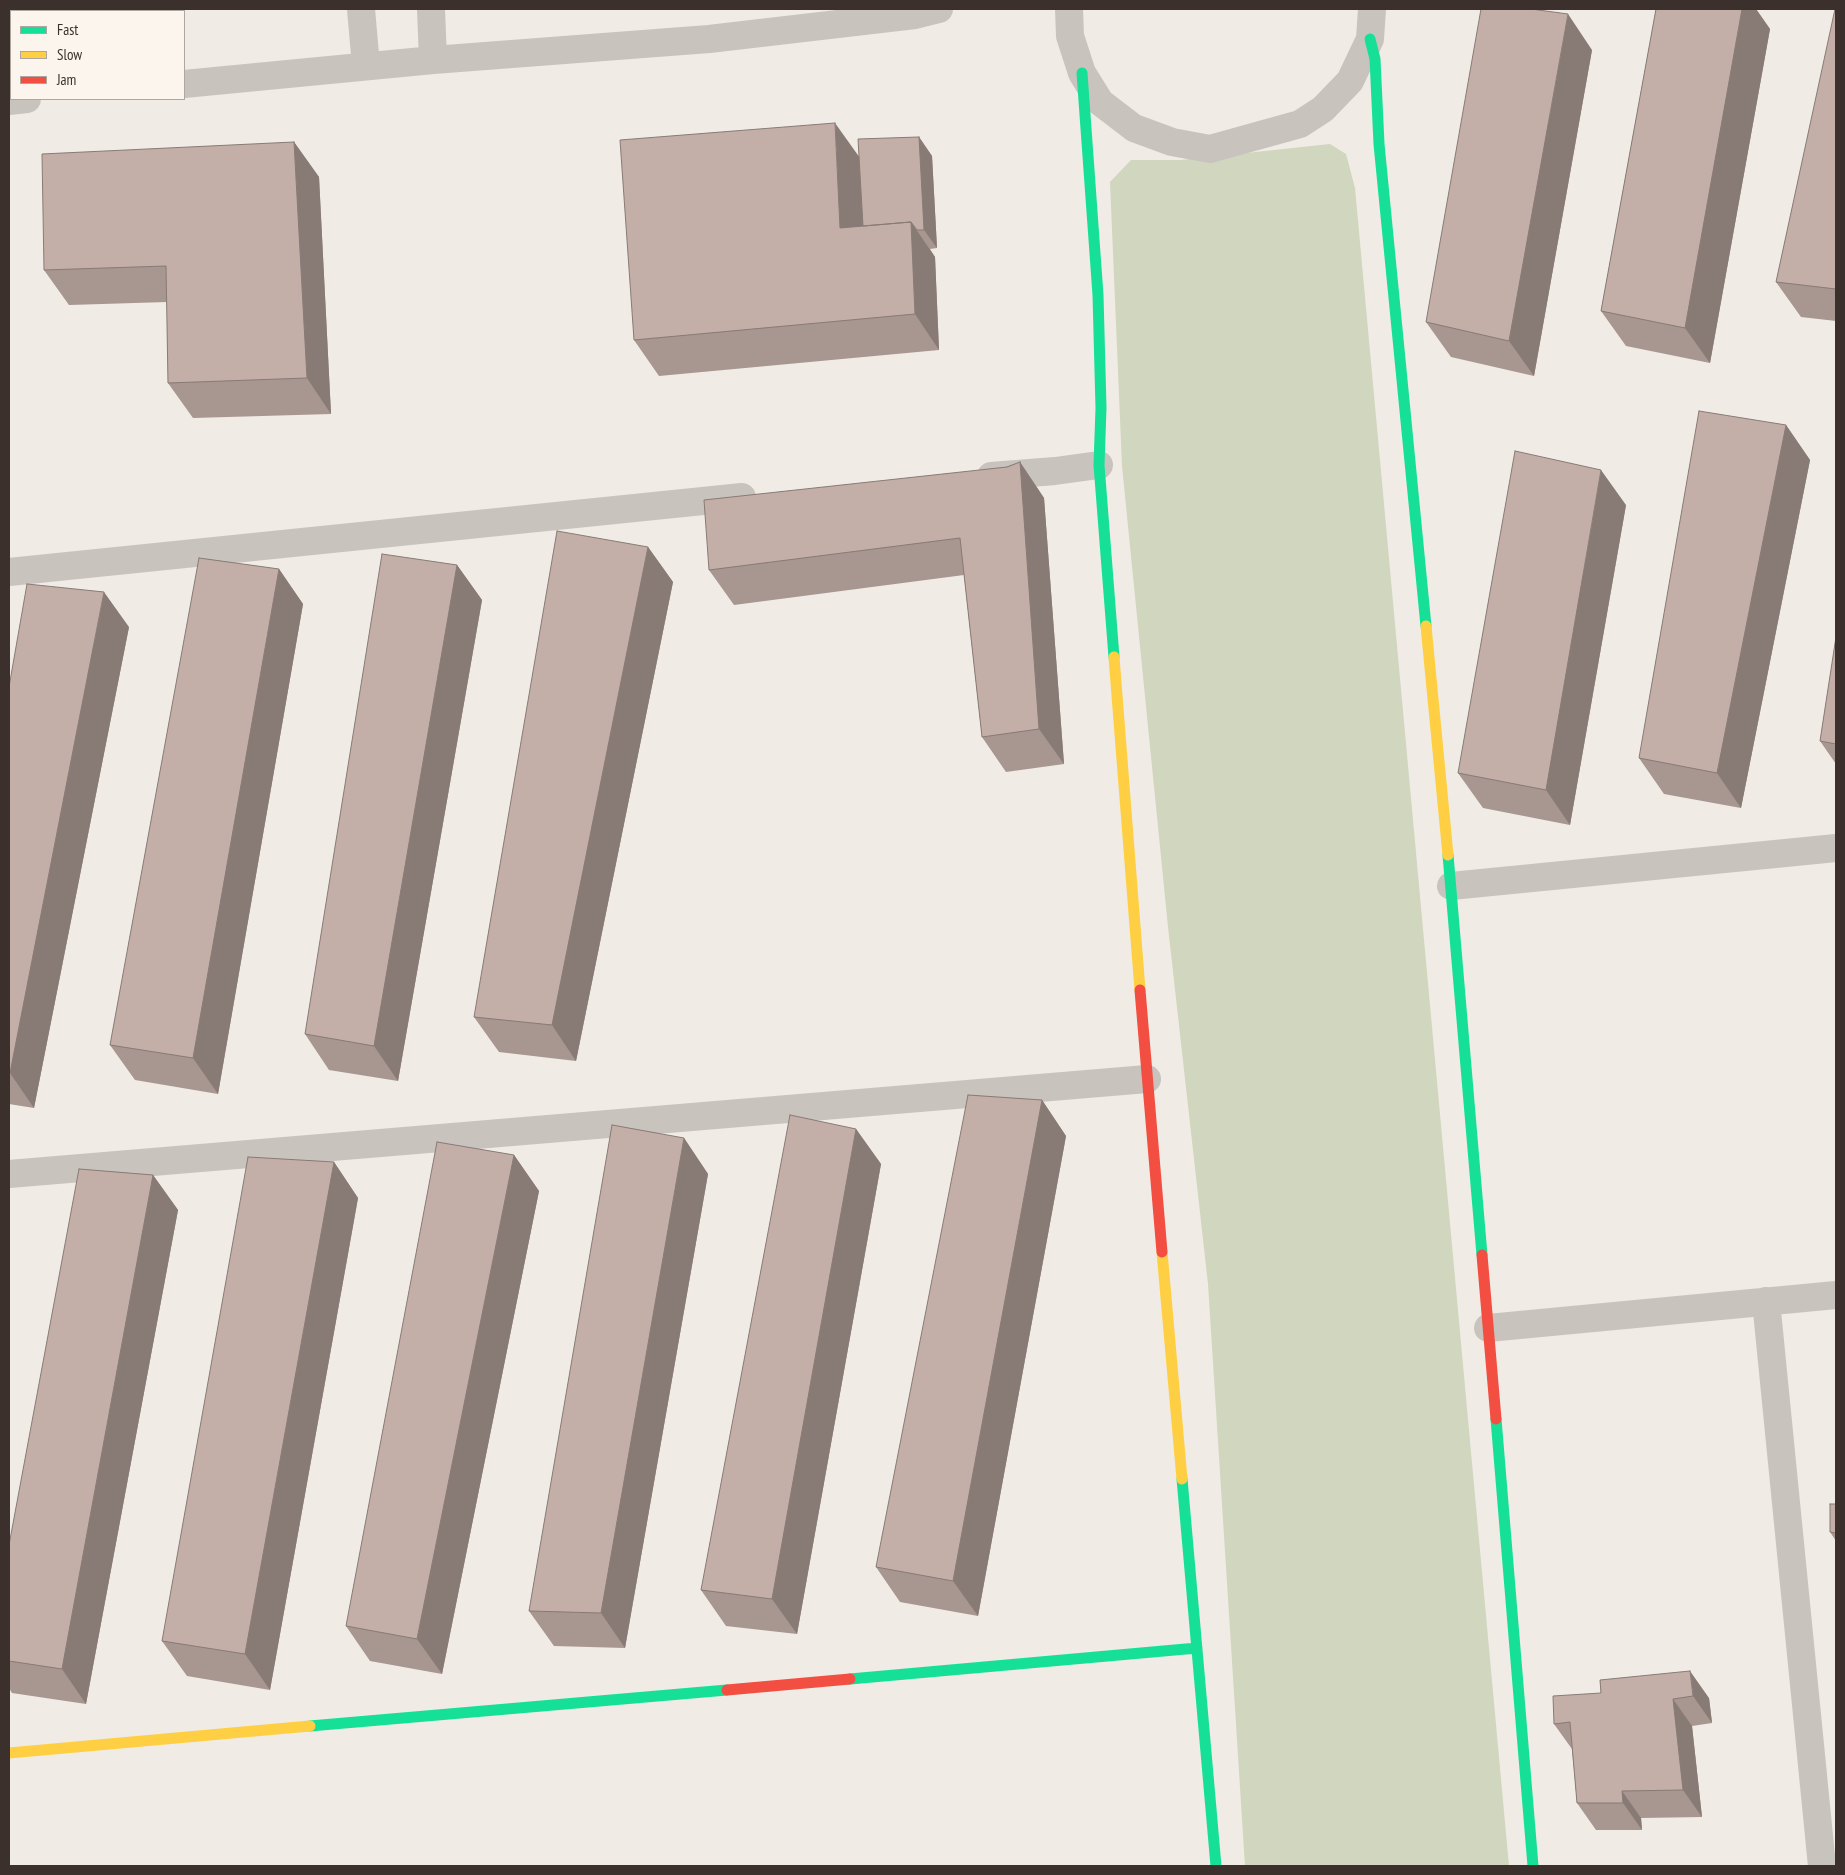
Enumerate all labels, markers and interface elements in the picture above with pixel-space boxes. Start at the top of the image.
legend [10,10,185,100]
text: Fast [57,20,78,39]
text: Slow [57,45,82,64]
text: Jam [57,70,76,89]

